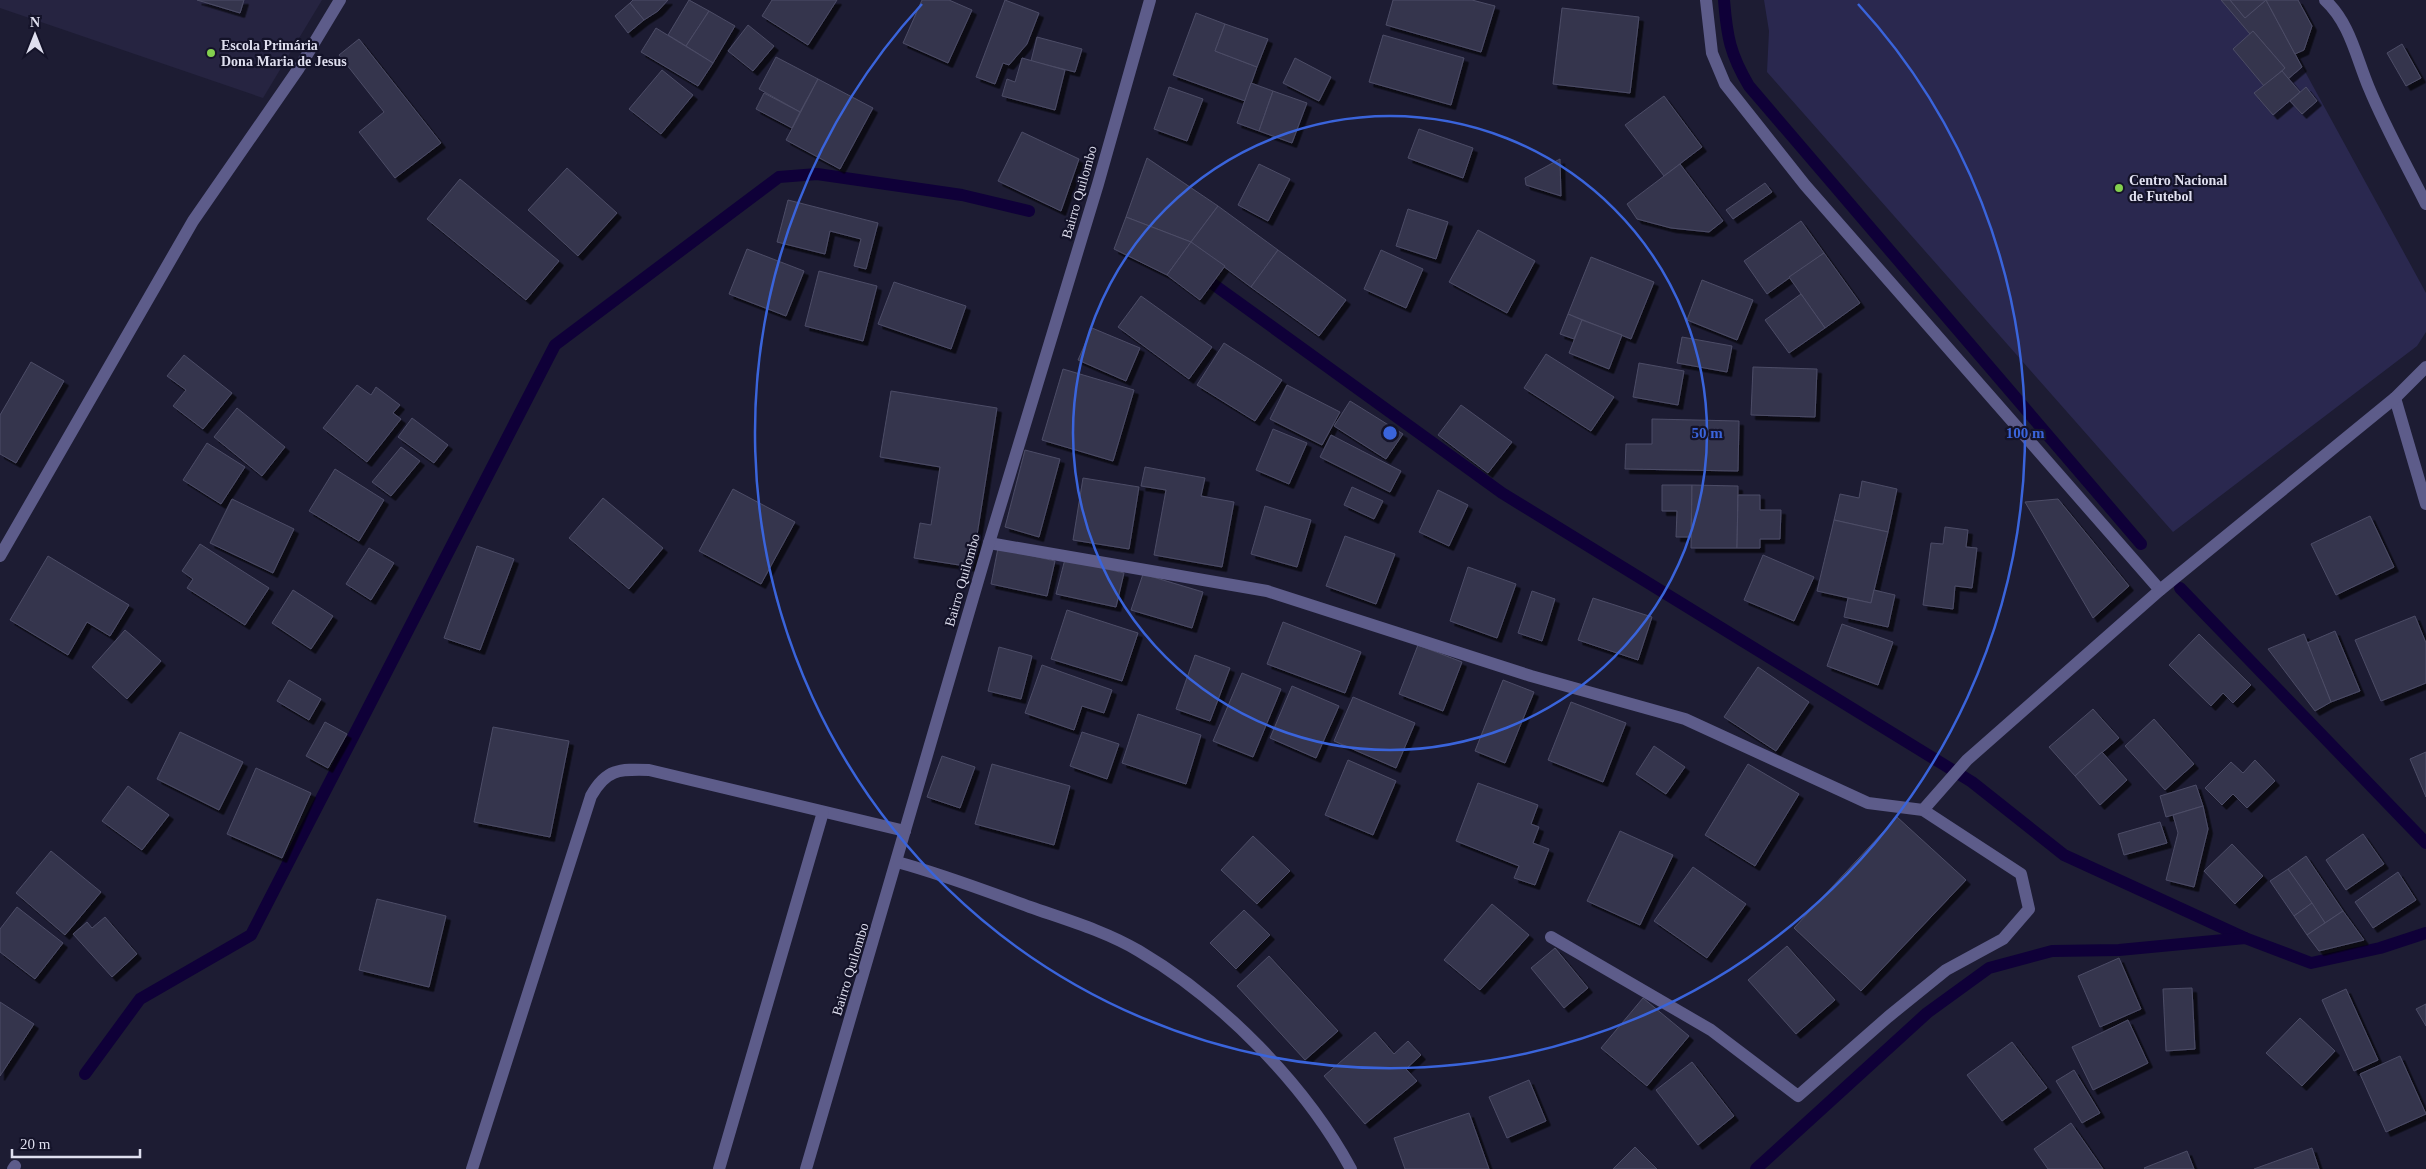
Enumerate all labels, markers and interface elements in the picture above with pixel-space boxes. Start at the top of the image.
north arrow [10,10,60,60]
text: N [30,15,40,30]
place label: Escola Primária Dona Maria de Jesus [221,38,347,69]
marker: Escola Primária Dona Maria de Jesus [205,47,217,59]
street label: Bairro Quilombo [1059,144,1100,240]
place label: Centro Nacional de Futebol [2129,173,2227,204]
marker: Centro Nacional de Futebol [2113,182,2125,194]
centre of rings [1381,424,1399,442]
text: 50 m [1691,425,1723,441]
text: 100 m [2006,425,2045,441]
street label: Bairro Quilombo [942,532,983,628]
street label: Bairro Quilombo [829,921,872,1017]
scale bar [12,1126,140,1158]
text: 20 m [20,1136,51,1152]

